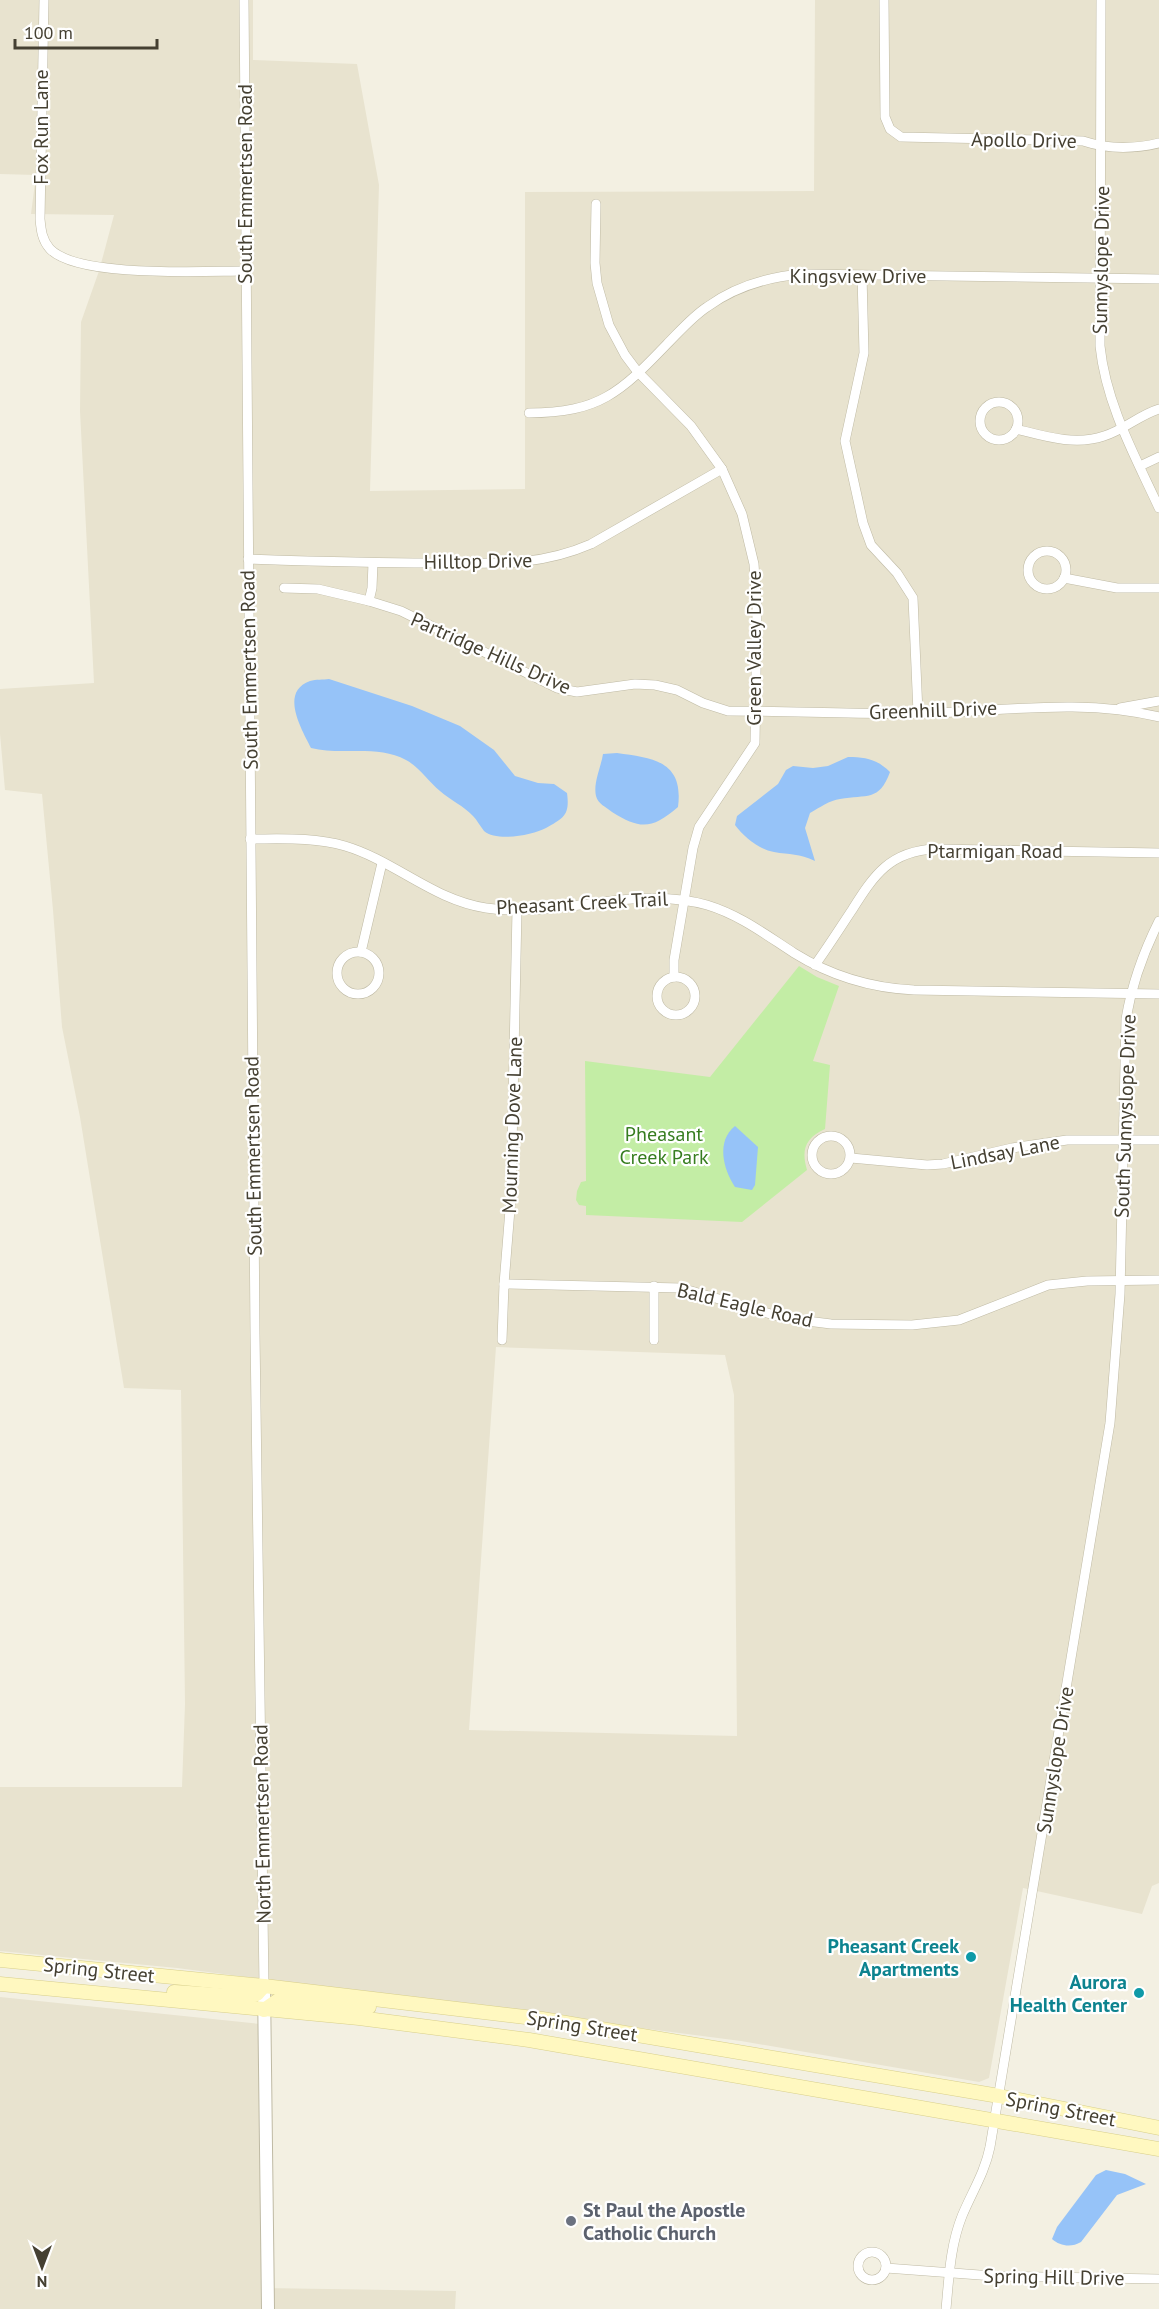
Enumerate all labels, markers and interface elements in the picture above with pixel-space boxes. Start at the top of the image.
scale bar [15,12,158,50]
text: 100 m [24,21,73,44]
street label: Fox Run Lane [28,69,54,185]
street label: South Emmertsen Road [232,84,258,284]
street label: Apollo Drive [971,126,1077,154]
street label: Sunnyslope Drive [1087,185,1115,335]
street label: Kingsview Drive [790,263,926,289]
street label: Hilltop Drive [423,547,533,575]
street label: South Emmertsen Road [234,570,264,770]
street label: Green Valley Drive [741,570,767,726]
street label: Partridge Hills Drive [407,606,575,700]
street label: Greenhill Drive [868,695,998,725]
street label: Ptarmigan Road [927,838,1063,864]
street label: Pheasant Creek Trail [495,886,669,920]
street label: South Sunnyslope Drive [1108,1014,1142,1218]
street label: Mourning Dove Lane [496,1036,528,1214]
street label: South Emmertsen Road [238,1056,268,1256]
park label: Pheasant Creek Park [619,1121,709,1170]
street label: Lindsay Lane [948,1129,1062,1175]
street label: Bald Eagle Road [675,1277,815,1333]
street label: Sunnyslope Drive [1031,1685,1079,1835]
street label: North Emmertsen Road [247,1724,277,1924]
place label: Pheasant Creek Apartments [828,1933,959,1982]
marker: Pheasant Creek Apartments [964,1950,978,1964]
street label: Spring Street [42,1951,156,1989]
place label: Aurora Health Center [1010,1969,1127,2018]
marker: Aurora Health Center [1132,1986,1146,2000]
street label: Spring Street [525,2004,639,2048]
street label: Spring Street [1004,2086,1119,2132]
place label: St Paul the Apostle Catholic Church [583,2197,746,2246]
marker: St Paul the Apostle Catholic Church [564,2214,578,2228]
north arrow [12,2237,72,2297]
street label: Spring Hill Drive [983,2263,1125,2291]
text: N [37,2272,47,2292]

